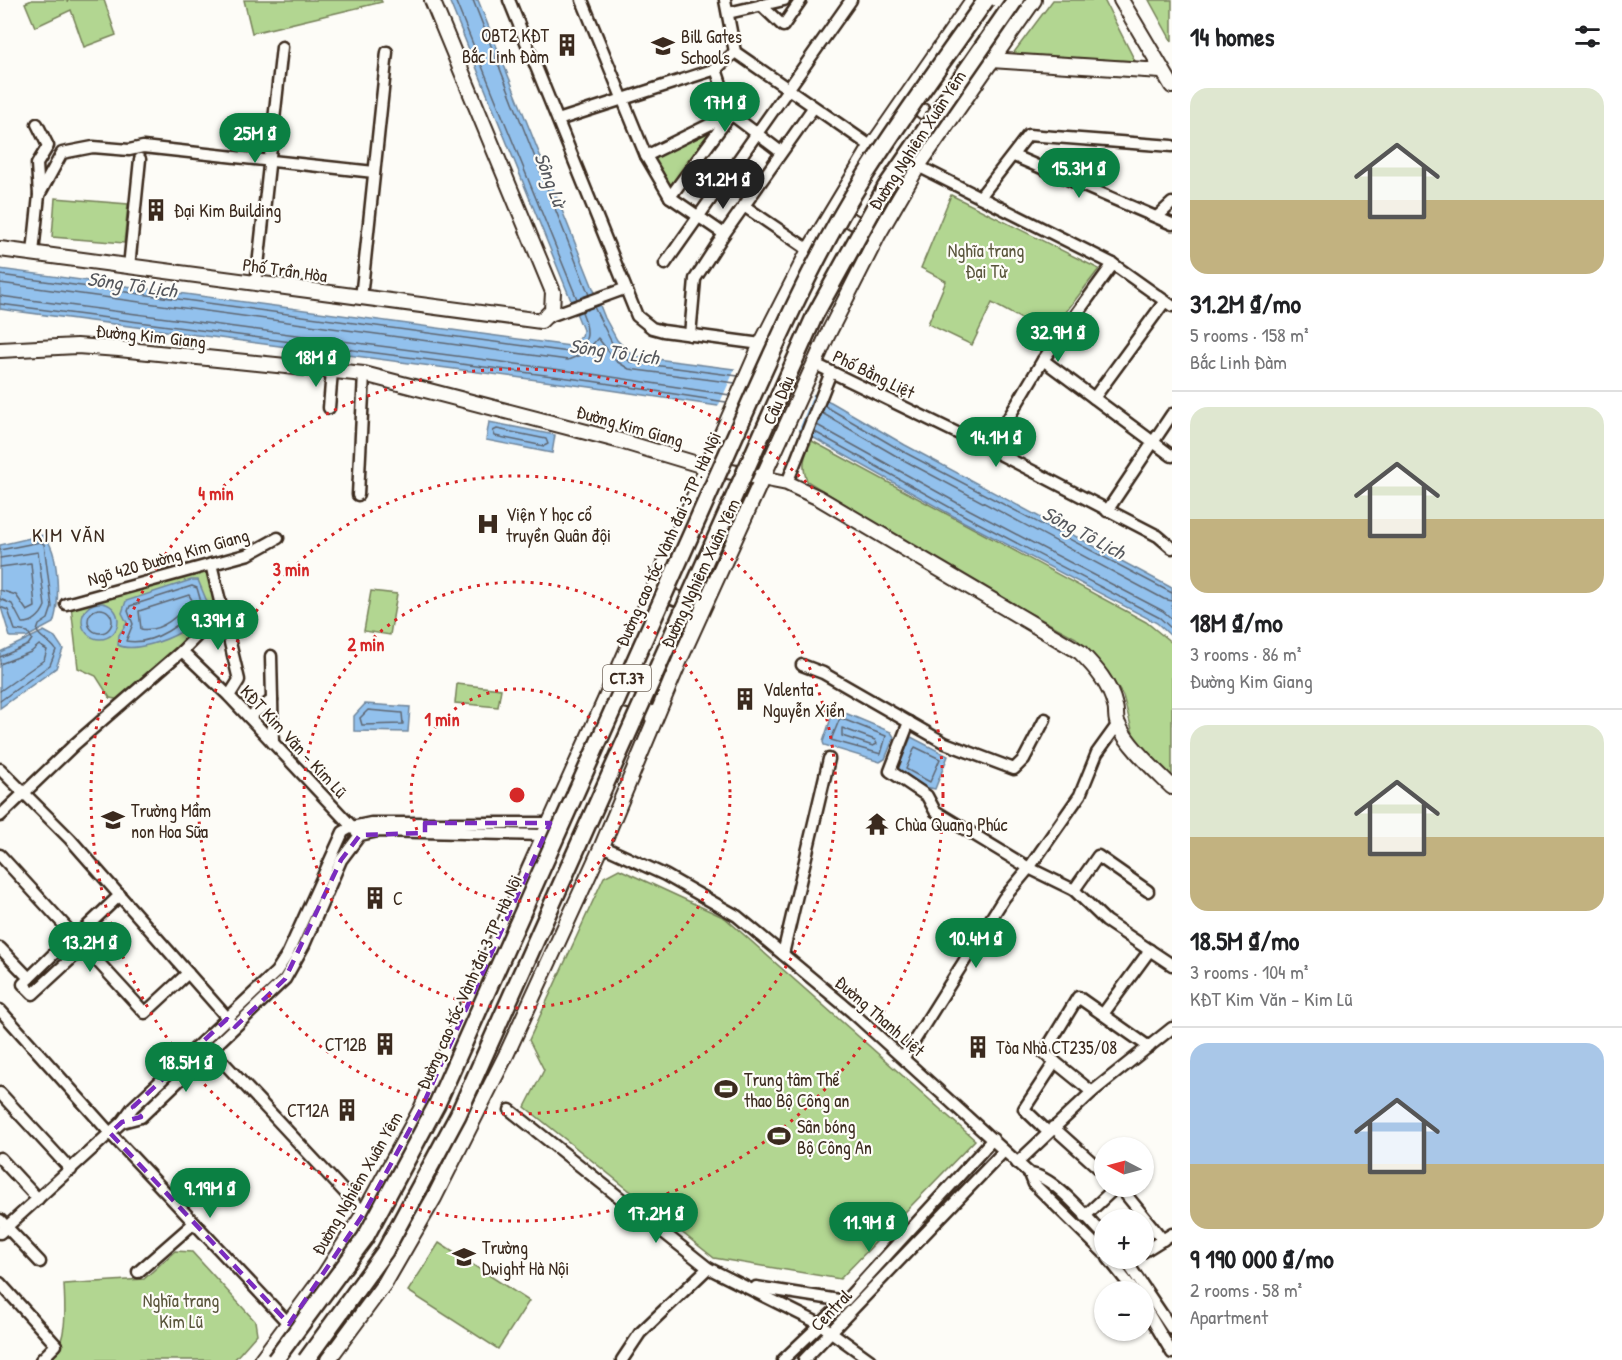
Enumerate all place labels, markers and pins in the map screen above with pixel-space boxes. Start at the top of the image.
place label: OBT2 KĐT Bắc Linh Đàm [462,23,550,69]
place label: Bill Gates Schools [681,24,742,70]
building icon: OBT2 KĐT Bắc Linh Đàm [554,32,580,58]
school or university icon: Bill Gates Schools [650,33,676,59]
pin: 17M ₫ [683,82,767,133]
pin: 25M ₫ [213,113,297,164]
pin: 15.3M ₫ [1024,148,1134,199]
pin: 31.2M ₫ [668,159,778,210]
building icon: Đại Kim Building [143,197,169,223]
place label: Đại Kim Building [174,198,281,223]
pin: 32.9M ₫ [1003,312,1113,363]
pin: 18M ₫ [274,337,358,388]
pin: 14.1M ₫ [941,417,1051,468]
place label: Viện Y học cổ truyền Quân đội [506,502,611,548]
hospital icon: Viện Y học cổ truyền Quân đội [475,511,501,537]
pin: 9.39M ₫ [163,600,273,651]
place label: Valenta Nguyễn Xiển [763,677,845,723]
building icon: Valenta Nguyễn Xiển [732,686,758,712]
centre of rings [507,785,527,805]
place label: Trường Mầm non Hoa Sữa [131,798,211,844]
school or university icon: Trường Mầm non Hoa Sữa [100,807,126,833]
temple icon: Chùa Quang Phúc [864,811,890,837]
place label: Chùa Quang Phúc [895,812,1008,837]
building icon: C [362,885,388,911]
place label: C [393,886,403,911]
pin: 10.4M ₫ [921,918,1031,969]
pin: 13.2M ₫ [35,922,145,973]
building icon: CT12B [372,1031,398,1057]
place label: CT12B [325,1032,367,1057]
building icon: Tòa Nhà CT235/08 [965,1034,991,1060]
place label: Tòa Nhà CT235/08 [996,1035,1117,1060]
pin: 18.5M ₫ [131,1042,241,1093]
place label: Trung tâm Thể thao Bộ Công an [744,1067,849,1113]
sports icon: Trung tâm Thể thao Bộ Công an [713,1076,739,1102]
building icon: CT12A [334,1097,360,1123]
place label: CT12A [287,1098,329,1123]
place label: Sân bóng Bộ Công An [797,1114,872,1160]
sports icon: Sân bóng Bộ Công An [766,1123,792,1149]
pin: 9.19M ₫ [155,1168,265,1219]
pin: 17.2M ₫ [601,1193,711,1244]
pin: 11.9M ₫ [814,1202,924,1253]
place label: Trường Dwight Hà Nội [482,1235,569,1281]
school or university icon: Trường Dwight Hà Nội [451,1244,477,1270]

